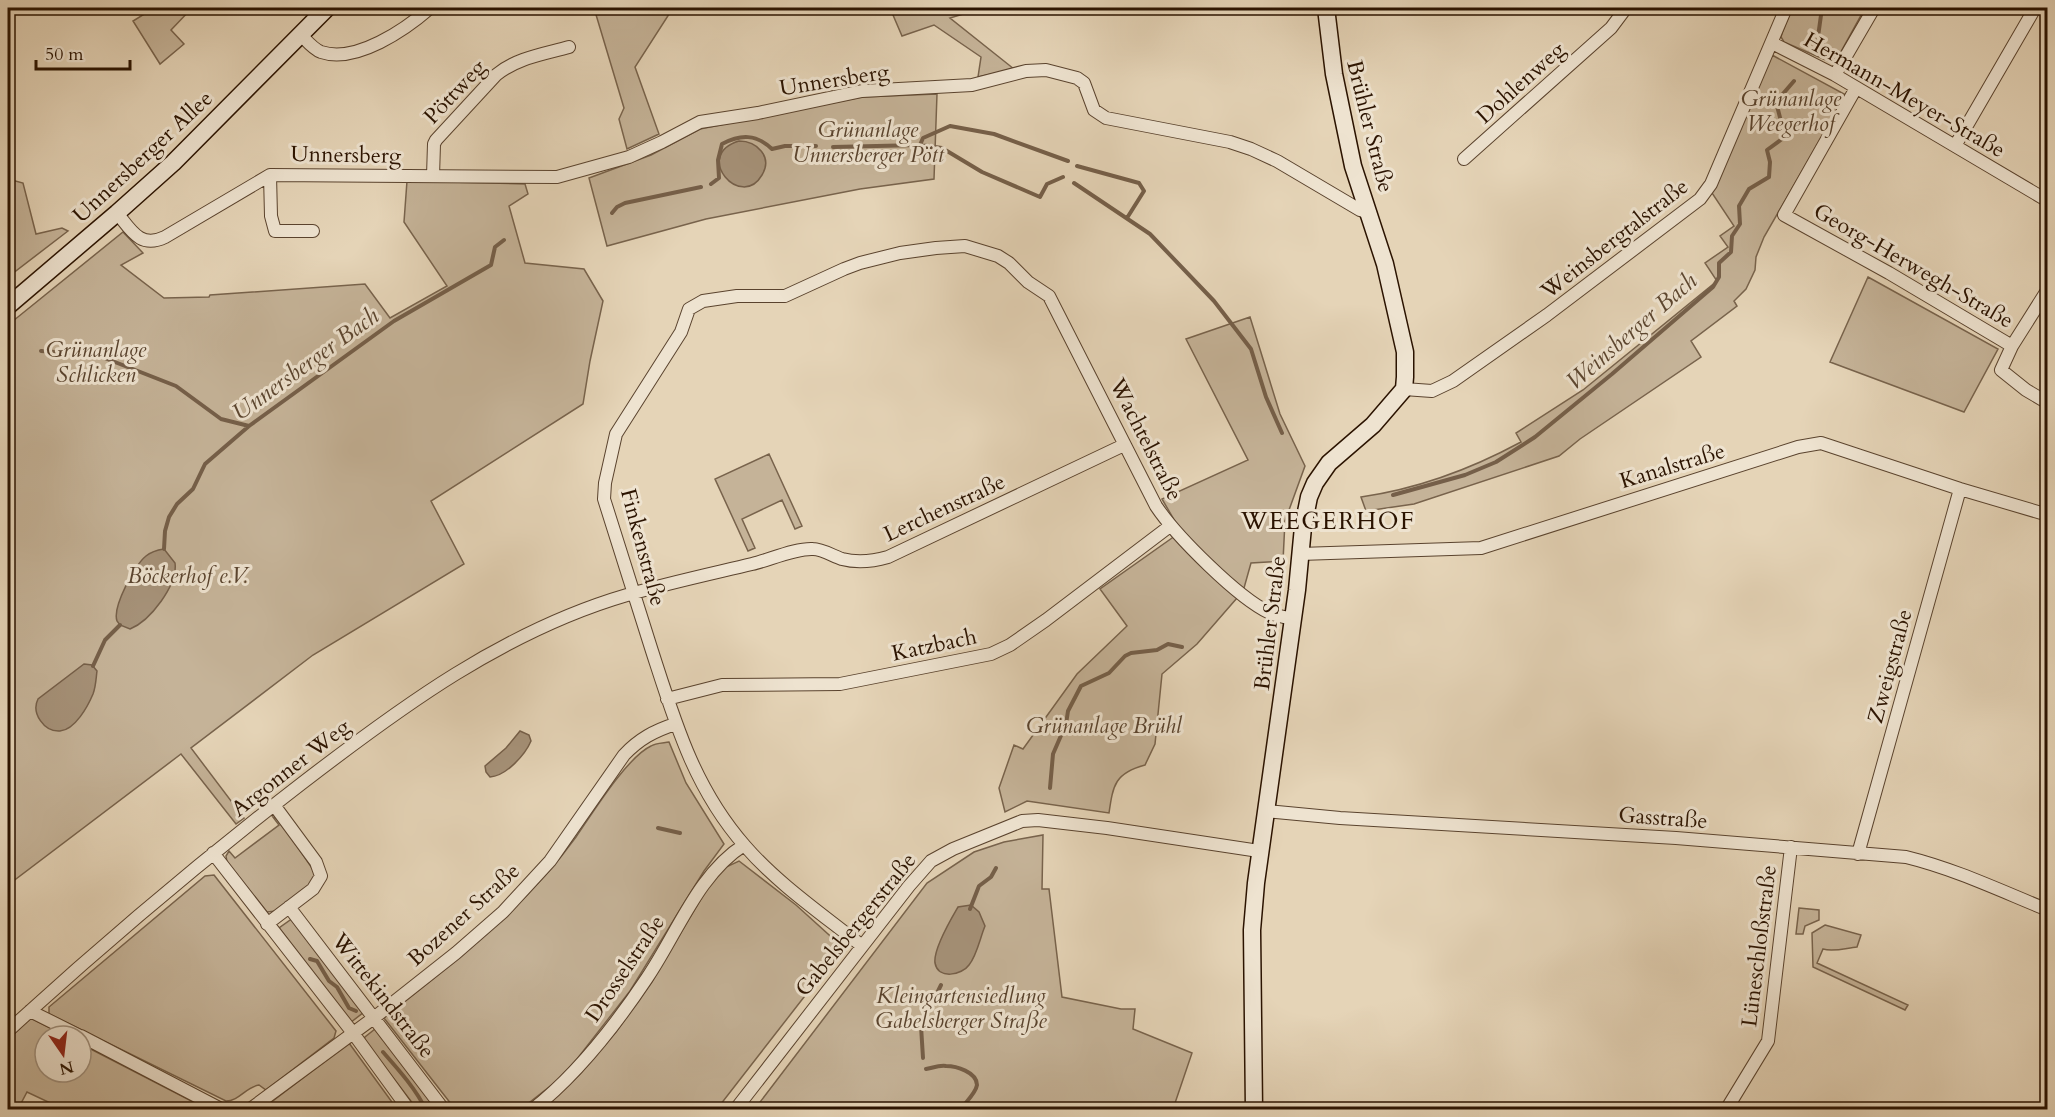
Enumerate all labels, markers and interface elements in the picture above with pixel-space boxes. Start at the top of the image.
street label: Hermann-Meyer-Straße [1798,25,2011,165]
scale bar [36,33,130,71]
street label: Dohlenweg [1470,34,1572,131]
text: 50 m [45,42,84,67]
street label: Pöttweg [417,52,493,131]
street label: Unnersberg [777,56,892,103]
street label: Brühler Straße [1339,57,1401,195]
street label: Unnersberger Allee [66,84,219,230]
park label: Grünanlage Weegerhof [1741,84,1842,139]
park label: Grünanlage Unnersberger Pött [792,115,945,170]
street label: Unnersberg [290,139,402,171]
street label: Weinsbergtalstraße [1534,172,1695,306]
street label: Georg-Herwegh-Straße [1808,196,2019,335]
water label: Weinsberger Bach [1559,265,1704,398]
water label: Unnersberger Bach [225,300,386,429]
park label: Grünanlage Schlicken [46,335,147,390]
street label: Wachtelstraße [1102,372,1190,506]
street label: Kanalstraße [1616,436,1729,496]
street label: Lerchenstraße [879,467,1010,549]
street label: Finkenstraße [613,485,673,609]
district label: WEEGERHOF [1240,505,1415,538]
street label: Brühler Straße [1247,554,1293,692]
park label: Böckerhof e.V. [127,561,250,591]
street label: Zweigstraße [1860,606,1920,727]
street label: Katzbach [889,621,979,669]
street label: Argonner Weg [225,711,357,824]
park label: Grünanlage Brühl [1026,711,1183,741]
street label: Gasstraße [1617,800,1708,836]
street label: Gabelsbergerstraße [788,846,923,1003]
street label: Bozener Straße [401,856,526,973]
street label: Lüneschloßstraße [1734,863,1784,1029]
street label: Drosselstraße [578,909,672,1028]
street label: Wittekindstraße [324,926,442,1065]
park label: Kleingartensiedlung Gabelsberger Straße [875,981,1047,1036]
north arrow [33,1024,93,1084]
text: N [57,1055,76,1080]

